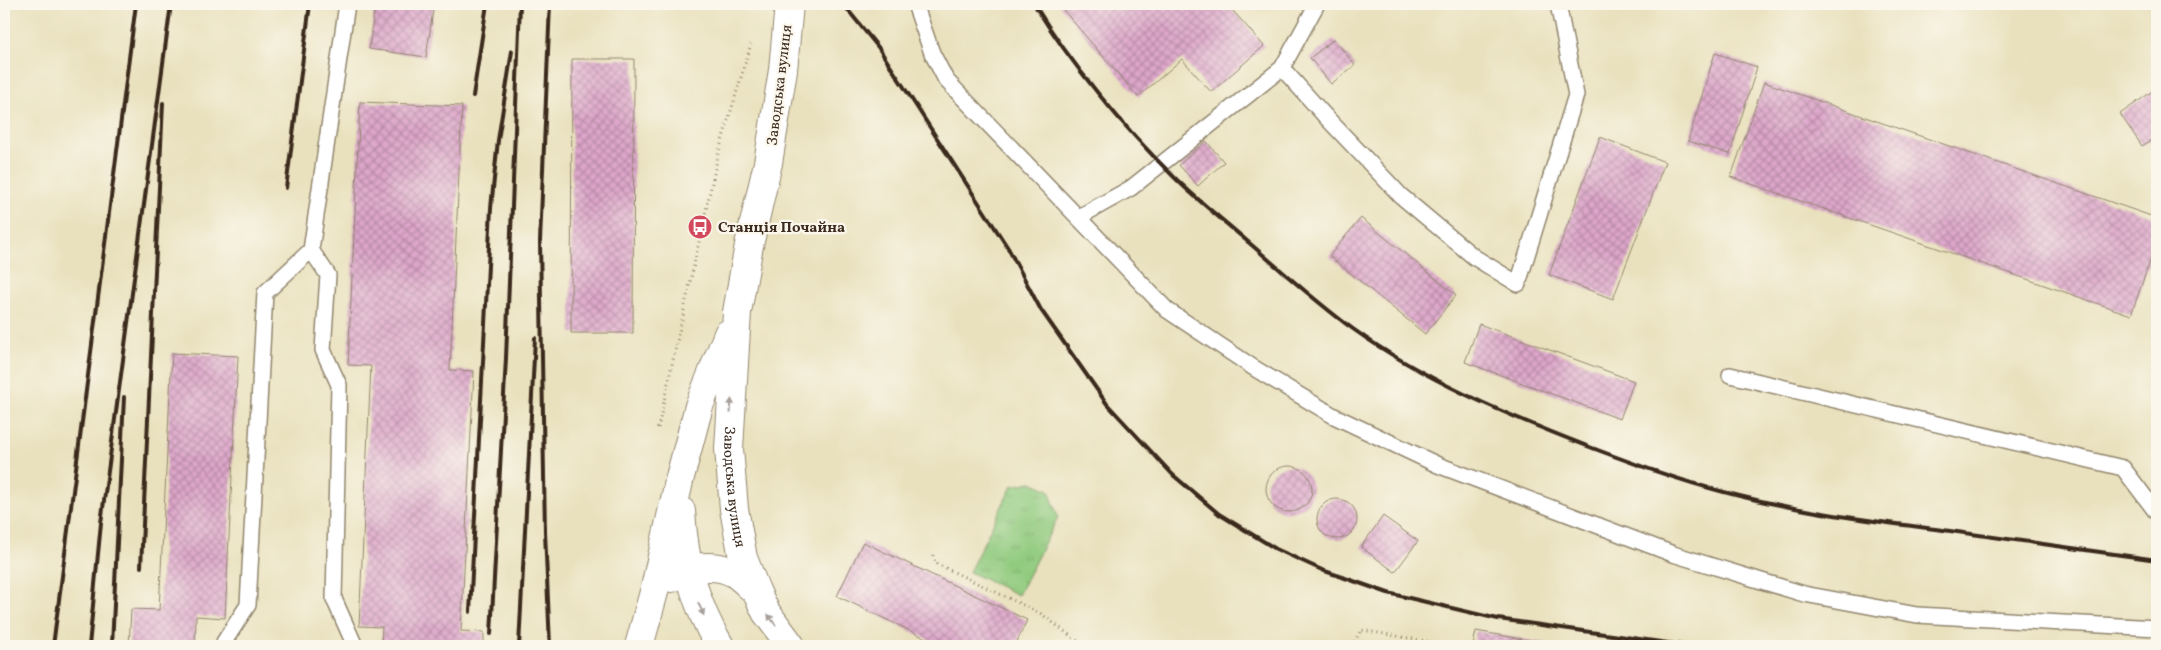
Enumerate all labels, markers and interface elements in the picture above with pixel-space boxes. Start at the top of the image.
street label: Заводська вулиця [763,23,798,147]
bus stop icon: Станція Почайна [687,214,713,240]
place label: Станція Почайна [718,218,845,239]
one-way arrow [728,398,736,414]
street label: Заводська вулиця [717,425,750,549]
one-way arrow [697,602,705,616]
one-way arrow [767,613,777,627]

